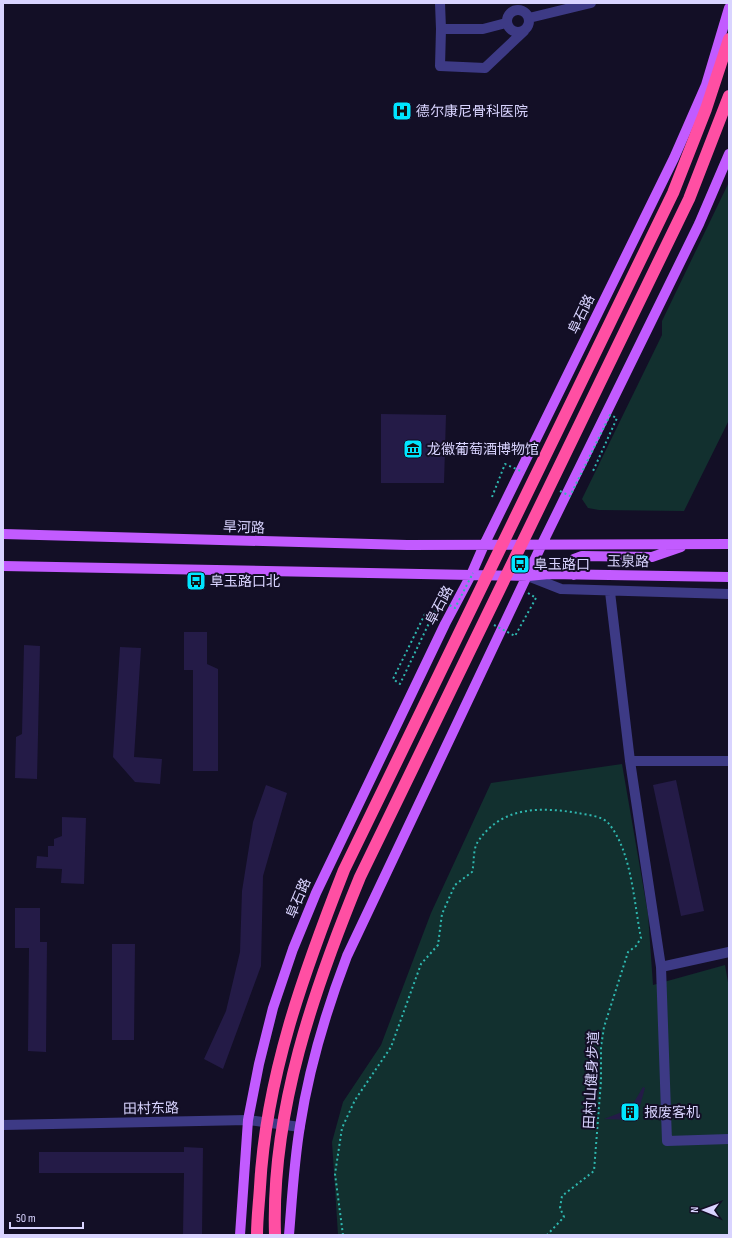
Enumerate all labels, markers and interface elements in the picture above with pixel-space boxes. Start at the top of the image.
hospital icon: 德尔康尼骨科医院 [391,100,413,122]
place label: 德尔康尼骨科医院 [416,103,528,120]
street label: 阜石路 [565,292,598,337]
museum icon: 龙徽葡萄酒博物馆 [402,438,424,460]
place label: 龙徽葡萄酒博物馆 [427,441,539,458]
street label: 旱河路 [223,518,265,537]
bus stop icon: 阜玉路口 [509,553,531,575]
street label: 玉泉路 [607,553,649,570]
place label: 阜玉路口 [534,556,590,573]
bus stop icon: 阜玉路口北 [185,570,207,592]
place label: 阜玉路口北 [210,573,280,590]
street label: 阜石路 [422,583,457,628]
street label: 阜石路 [282,876,314,921]
street label: 田村山健身步道 [580,1031,603,1129]
street label: 田村东路 [123,1100,179,1117]
building icon: 报废客机 [619,1101,641,1123]
place label: 报废客机 [644,1104,700,1121]
north arrow [684,1190,724,1230]
scale bar [10,1204,83,1230]
text: N [688,1207,701,1213]
text: 50 m [16,1211,36,1226]

